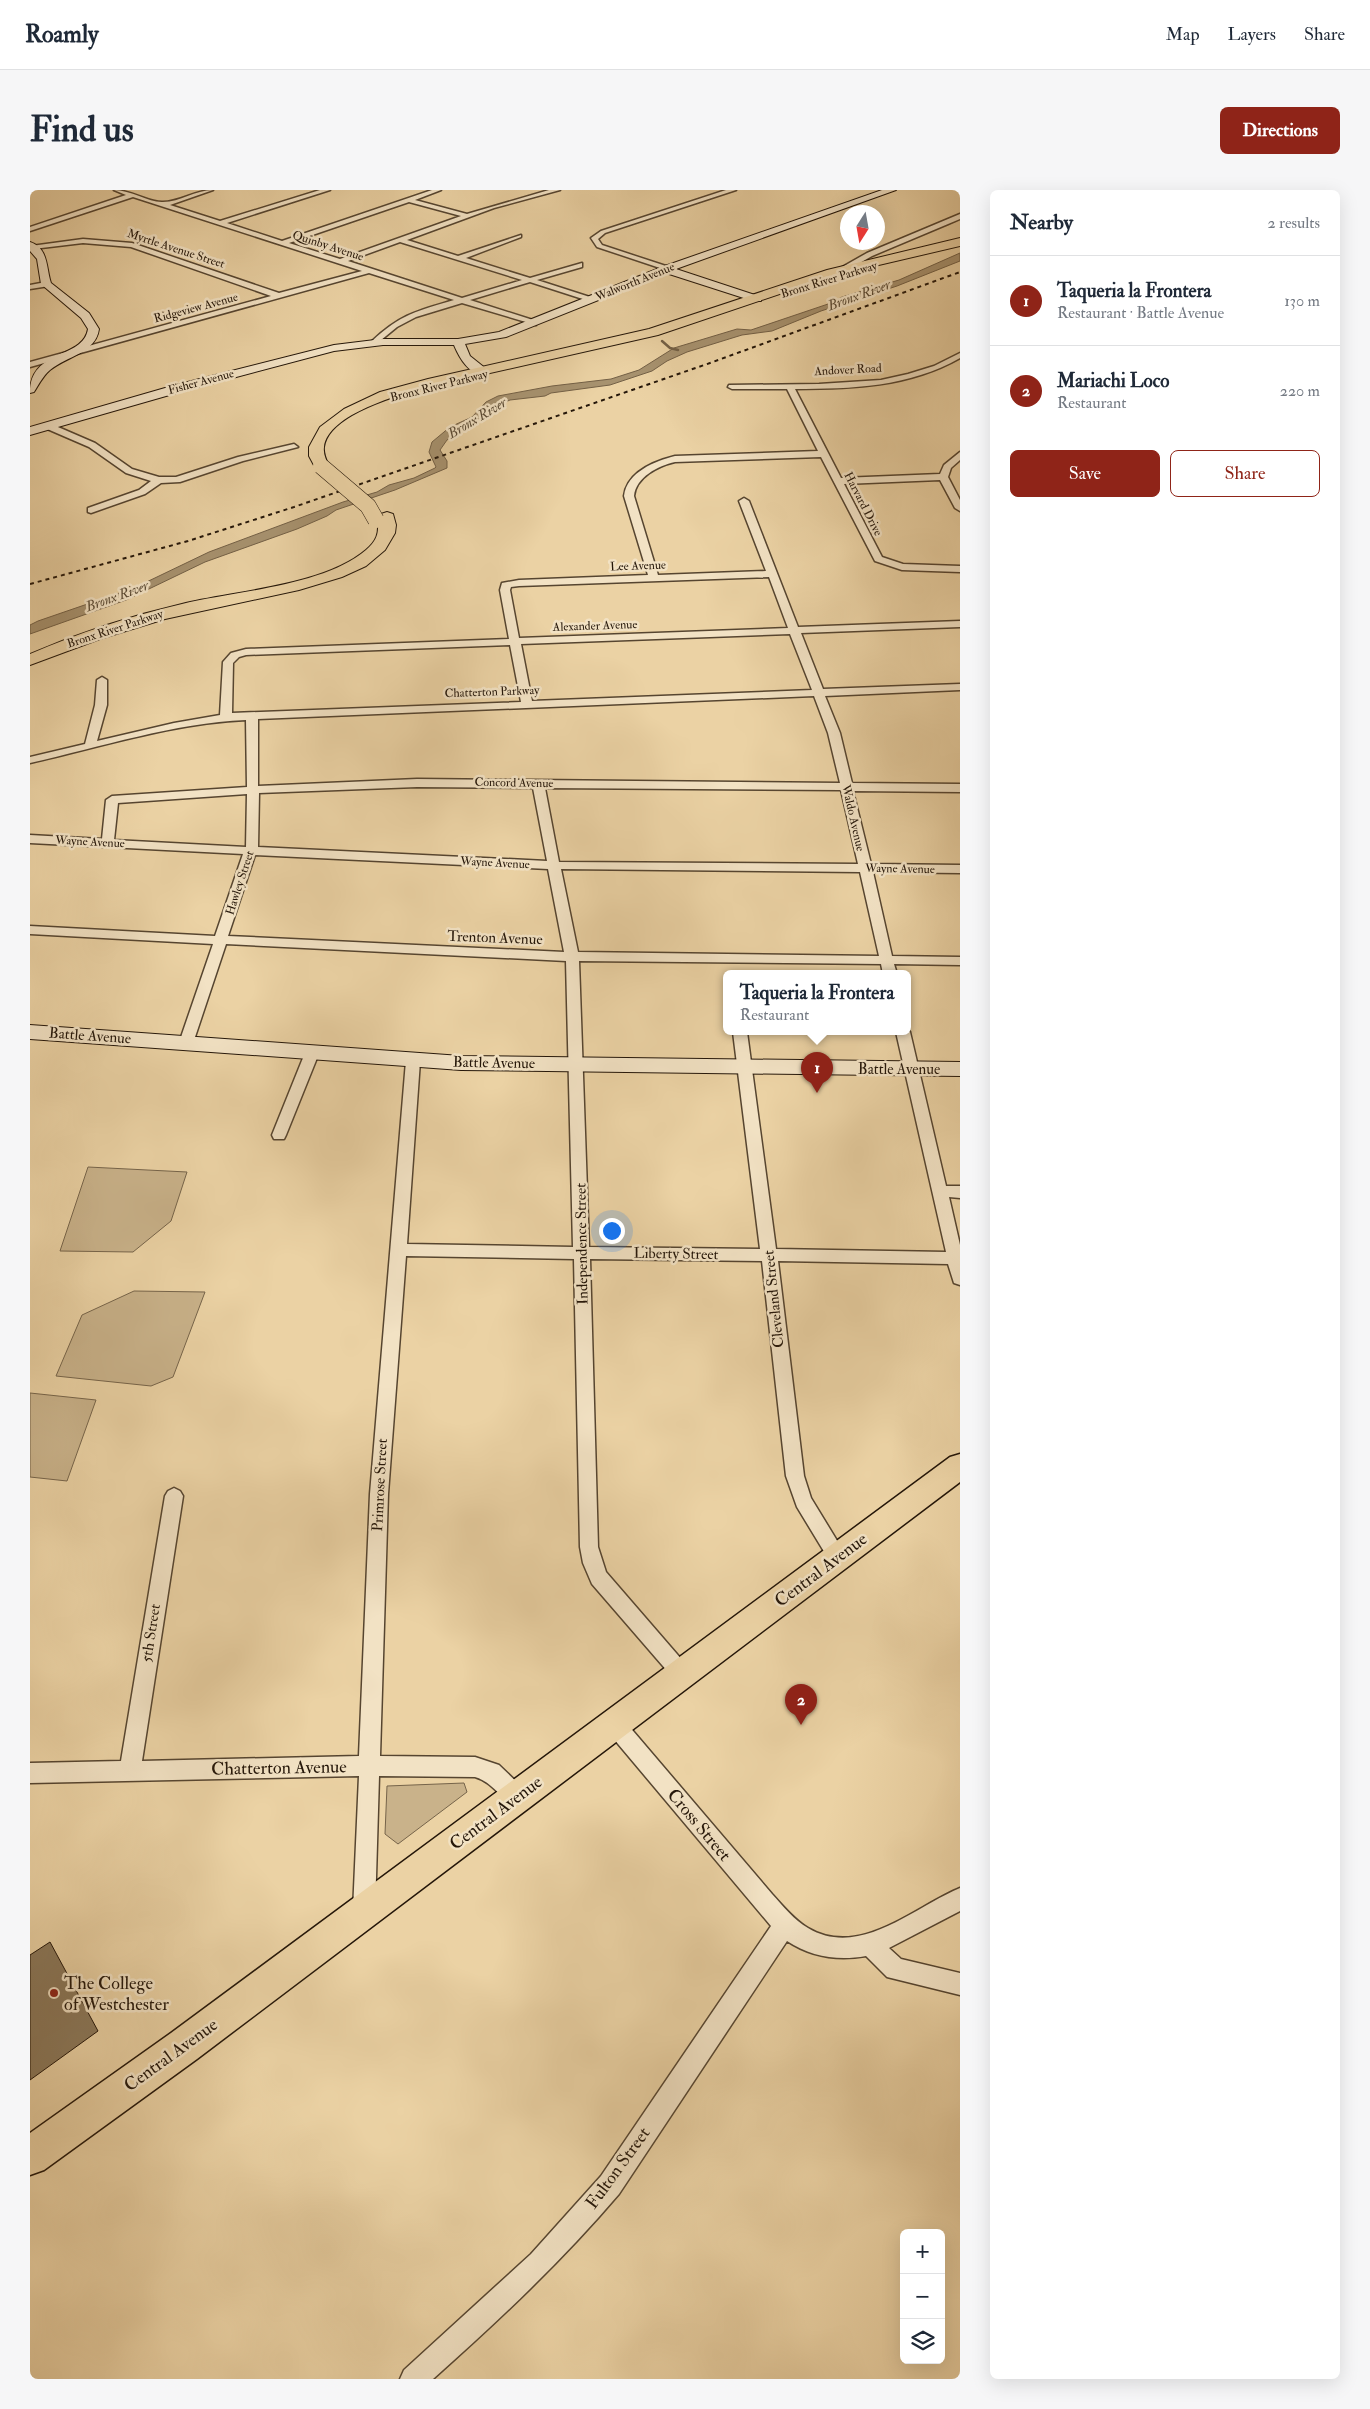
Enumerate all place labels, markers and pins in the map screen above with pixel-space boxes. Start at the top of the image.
pin: 1 [801,1052,833,1093]
pin: 2 [785,1684,817,1725]
place label: The College of Westchester [64,1972,169,2016]
marker: The College of Westchester [48,1987,60,1999]

